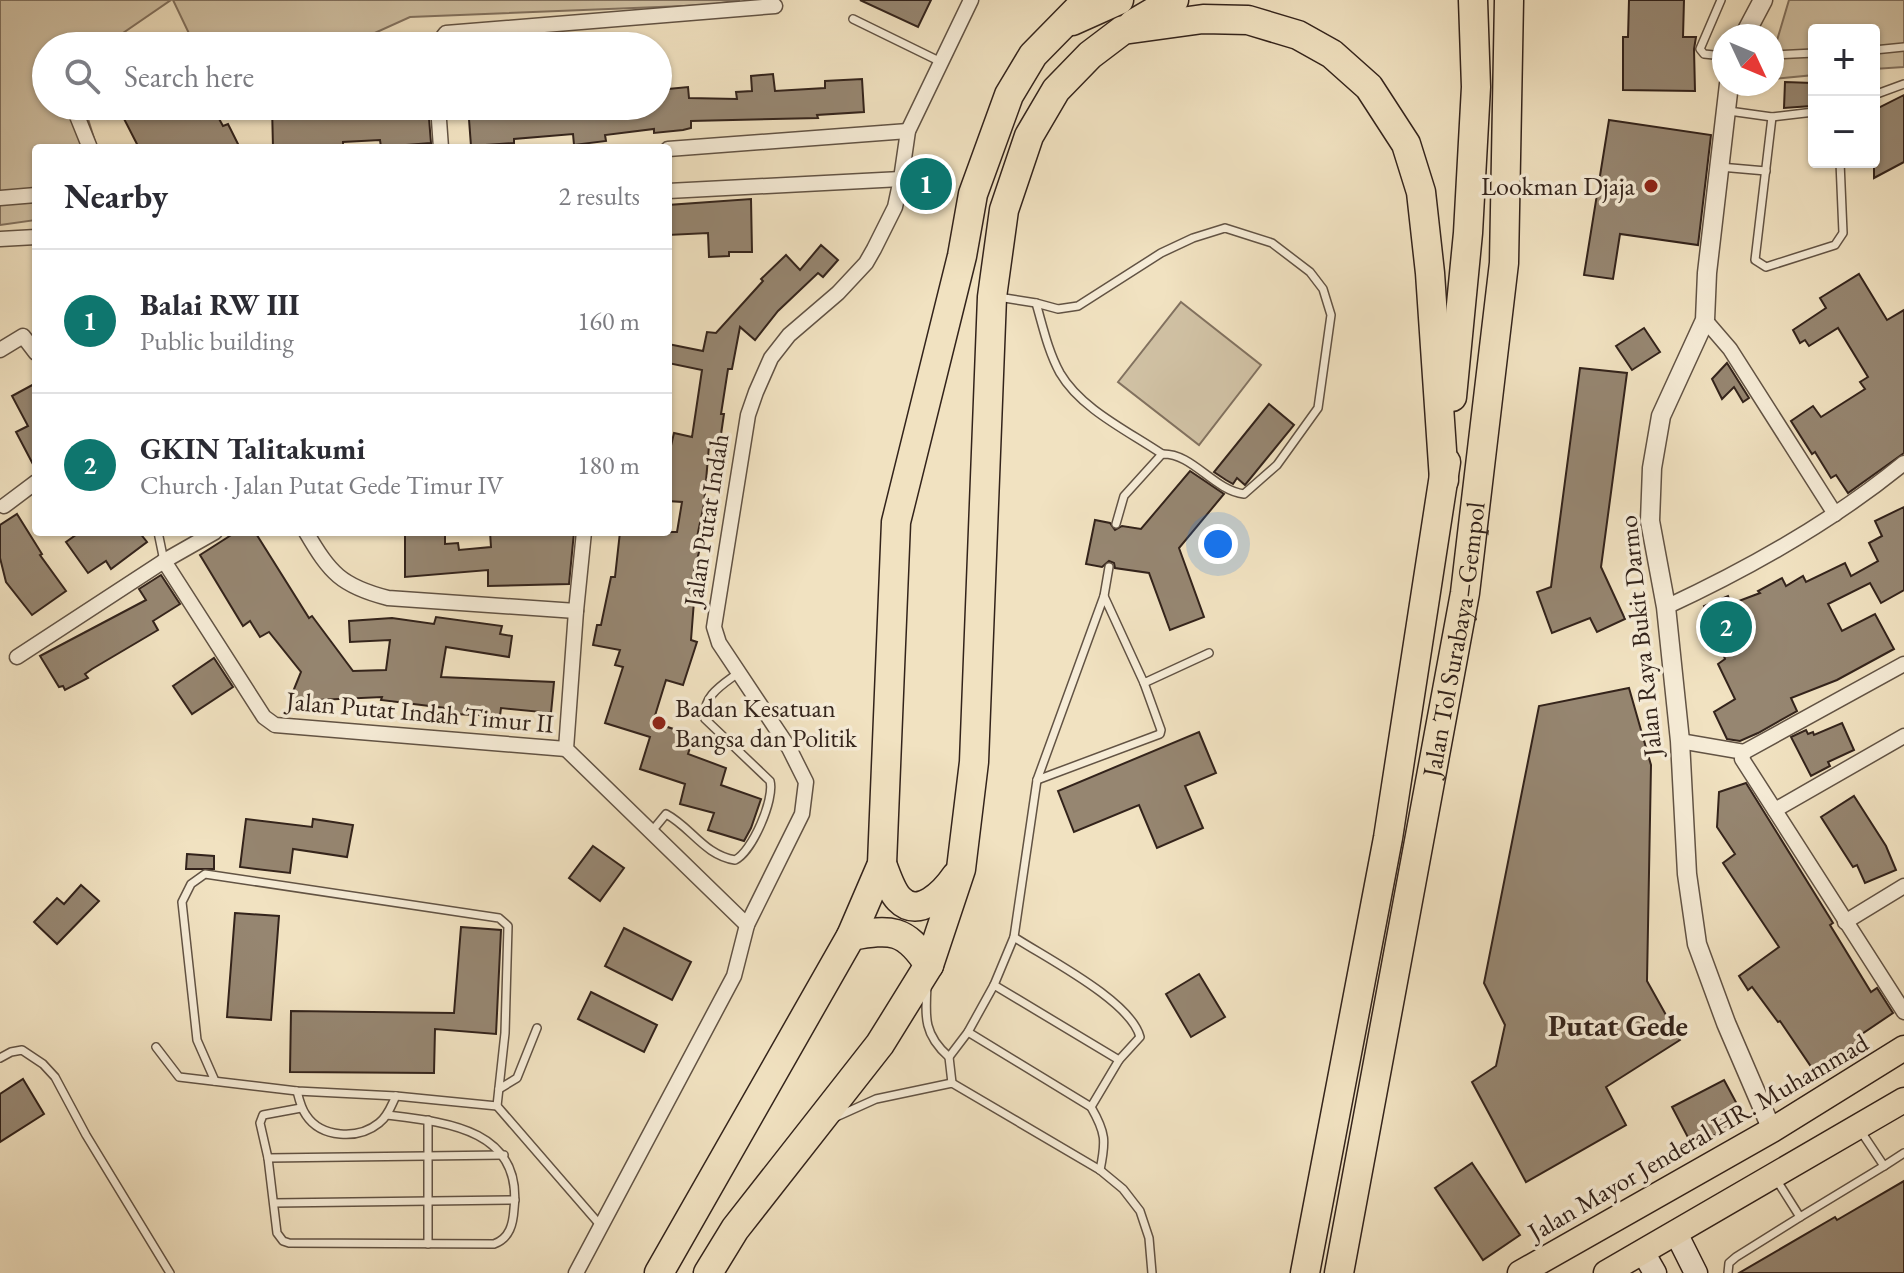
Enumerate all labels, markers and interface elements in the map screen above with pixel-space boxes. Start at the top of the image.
north arrow [1712,24,1784,96]
map controls [1808,24,1880,168]
button: + [1808,24,1880,96]
search box [32,32,672,120]
icon: search [60,54,104,98]
text: Search here [124,57,254,96]
button: − [1808,96,1880,168]
pin: 1 [900,154,952,214]
place label: Lookman Djaja [1481,169,1636,203]
text: Nearby [64,174,168,218]
marker: Lookman Djaja [1642,177,1660,195]
text: 2 results [559,179,640,213]
text: Balai RW III [140,285,299,324]
text: 1 [83,304,97,338]
text: 160 m [577,304,640,338]
text: Public building [140,324,294,358]
text: GKIN Talitakumi [140,429,365,468]
street label: Jalan Putat Indah [675,431,736,611]
text: 2 [83,448,97,482]
text: 180 m [577,448,640,482]
text: Church · Jalan Putat Gede Timur IV [140,468,504,502]
street label: Jalan Tol Surabaya–Gempol [1414,500,1493,782]
street label: Jalan Raya Bukit Darmo [1610,514,1670,760]
your location [1198,524,1238,564]
pin: 2 [1700,597,1752,657]
street label: Jalan Putat Indah Timur II [283,683,555,741]
place label: Badan Kesatuan Bangsa dan Politik [675,691,858,755]
marker: Badan Kesatuan Bangsa dan Politik [650,714,668,732]
district label: Putat Gede [1548,1006,1688,1045]
street label: Jalan Mayor Jenderal HR. Muhammad [1520,1025,1875,1250]

